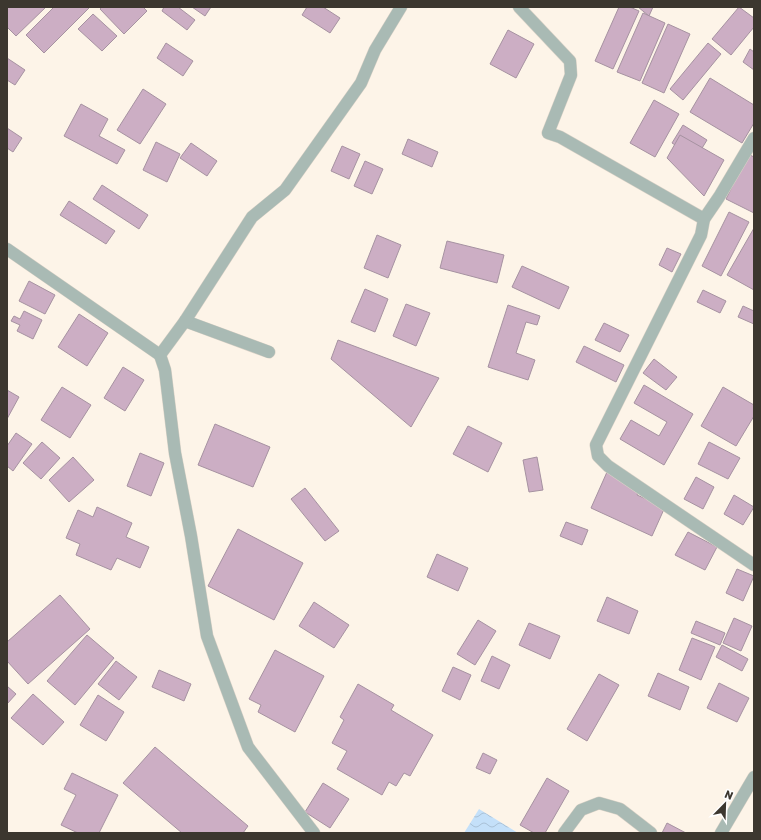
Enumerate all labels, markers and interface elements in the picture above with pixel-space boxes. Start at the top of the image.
north arrow [705,784,745,824]
text: N [723,788,735,803]

